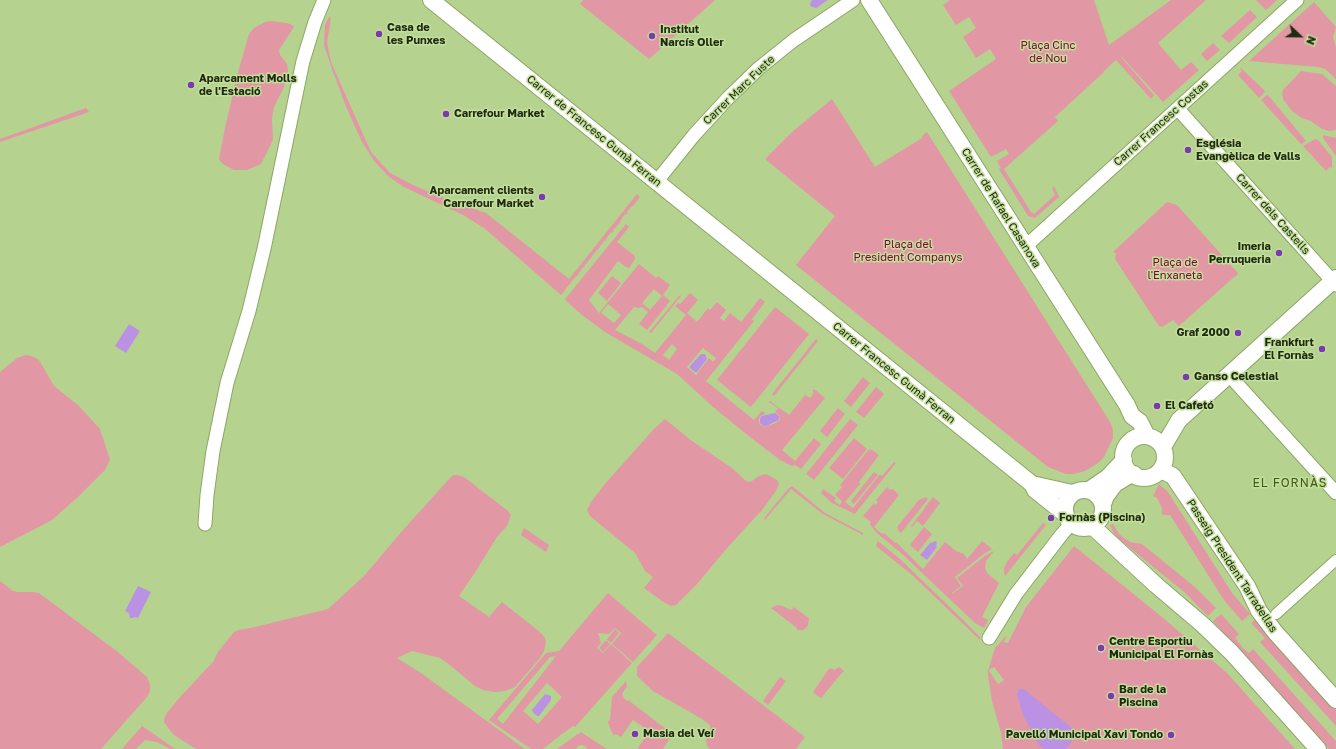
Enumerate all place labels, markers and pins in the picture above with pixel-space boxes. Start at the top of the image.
place label: Casa de les Punxes [387,21,445,47]
place label: Institut Narcís Oller [660,23,724,49]
marker: Casa de les Punxes [374,29,384,39]
marker: Institut Narcís Oller [647,31,657,41]
place label: Aparcament Molls de l'Estació [199,72,297,98]
marker: Aparcament Molls de l'Estació [186,80,196,90]
place label: Carrefour Market [454,107,545,121]
marker: Carrefour Market [441,109,451,119]
place label: Església Evangèlica de Valls [1196,137,1300,163]
marker: Església Evangèlica de Valls [1183,145,1193,155]
place label: Aparcament clients Carrefour Market [430,184,534,210]
marker: Aparcament clients Carrefour Market [537,192,547,202]
place label: Imeria Perruqueria [1209,240,1271,266]
marker: Imeria Perruqueria [1274,248,1284,258]
place label: Graf 2000 [1176,326,1230,340]
marker: Graf 2000 [1233,328,1243,338]
place label: Frankfurt El Fornàs [1264,336,1314,362]
marker: Frankfurt El Fornàs [1317,344,1327,354]
place label: Ganso Celestial [1194,370,1279,384]
marker: Ganso Celestial [1181,372,1191,382]
place label: El Cafetó [1165,399,1214,413]
marker: El Cafetó [1152,401,1162,411]
place label: Fornàs (Piscina) [1059,511,1146,525]
marker: Fornàs (Piscina) [1046,513,1056,523]
place label: Centre Esportiu Municipal El Fornàs [1109,635,1214,661]
marker: Centre Esportiu Municipal El Fornàs [1096,643,1106,653]
place label: Bar de la Piscina [1119,683,1166,709]
marker: Bar de la Piscina [1106,691,1116,701]
place label: Masia del Veí [643,727,714,741]
place label: Pavelló Municipal Xavi Tondo [1006,728,1163,742]
marker: Masia del Veí [630,729,640,739]
marker: Pavelló Municipal Xavi Tondo [1166,730,1176,740]

